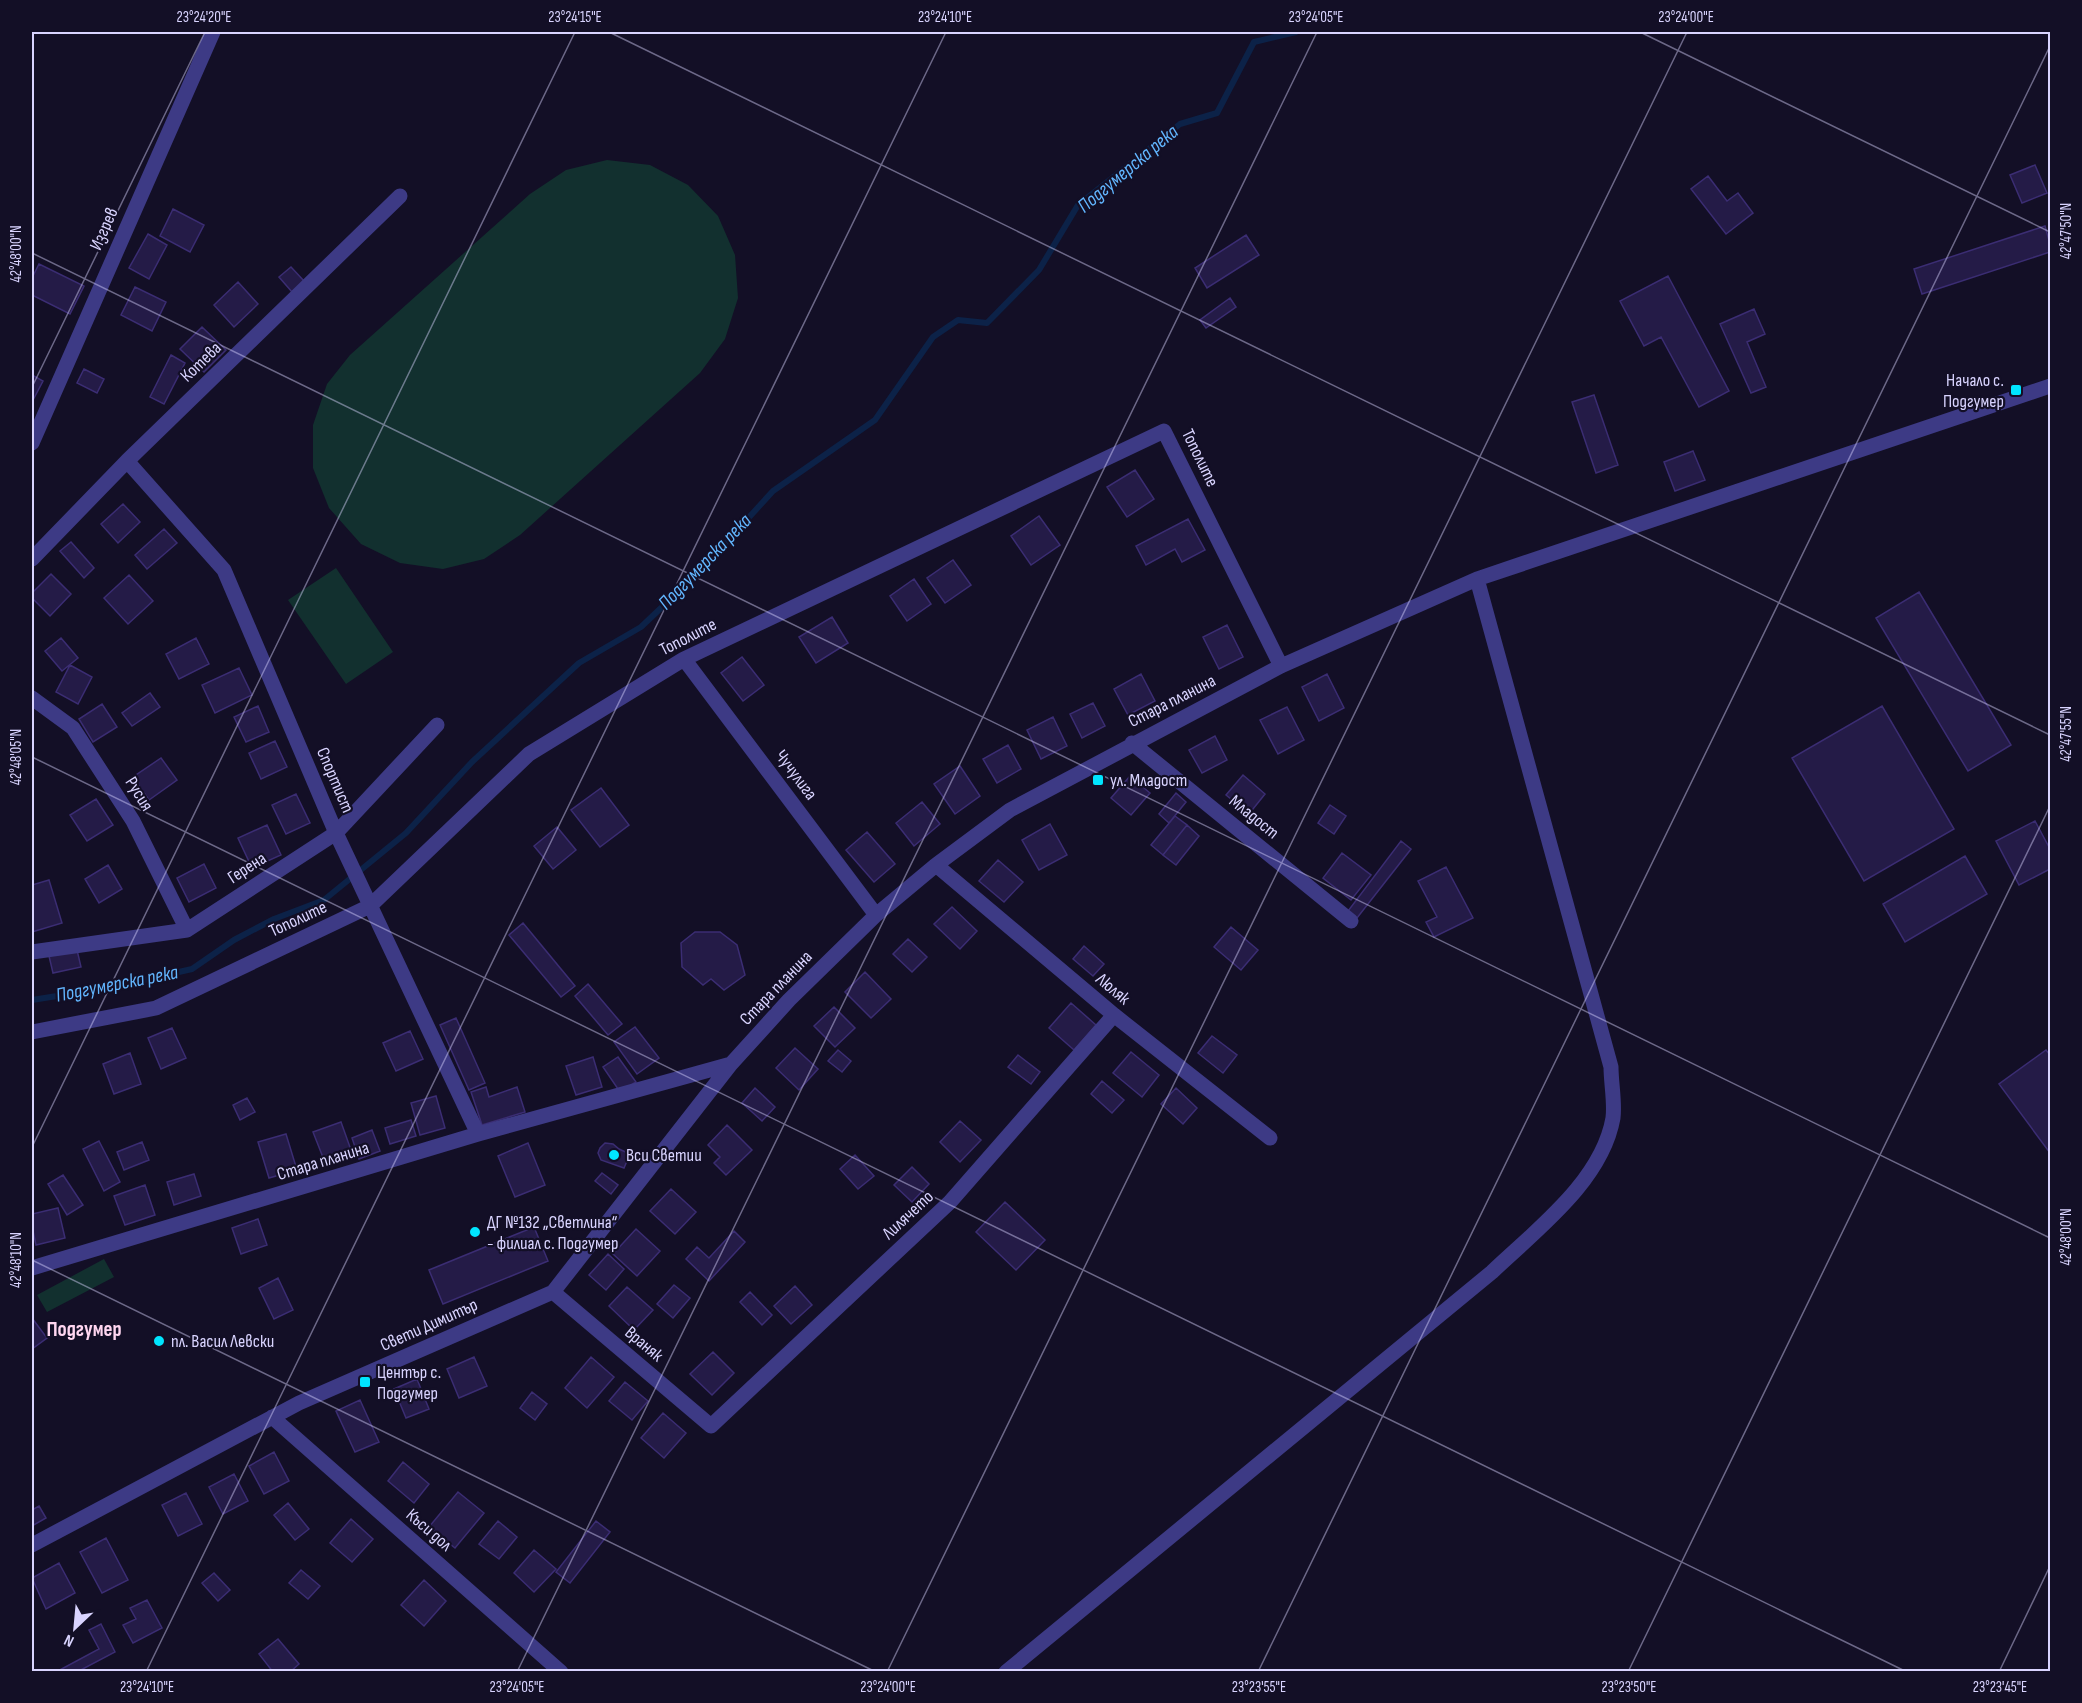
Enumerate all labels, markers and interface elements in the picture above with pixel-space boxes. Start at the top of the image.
text: 23°24'20"E [176,8,232,27]
text: 23°24'15"E [548,8,602,27]
text: 23°24'10"E [918,8,972,27]
text: 23°24'05"E [1289,8,1343,27]
text: 23°24'00"E [1658,8,1714,27]
water label: Подгумерска река [1073,120,1183,218]
text: 42°47'50"N [2057,203,2076,259]
street label: Изгрев [85,204,123,254]
text: 42°48'00"N [7,225,26,283]
street label: Котева [176,338,226,386]
place label: Начало с. Подгумер [1943,370,2004,412]
marker: Начало с. Подгумер [2009,383,2023,397]
street label: Тополите [1177,426,1223,490]
water label: Подгумерска река [653,509,757,615]
street label: Тополите [656,614,720,660]
street label: Стара планина [1125,670,1219,732]
text: 42°47'55"N [2057,706,2076,762]
text: 42°48'05"N [7,729,26,785]
street label: Спортист [312,744,358,816]
street label: Чучулига [770,746,822,804]
place label: ул. Младост [1110,770,1187,791]
street label: Русия [121,773,157,815]
marker: ул. Младост [1091,773,1105,787]
street label: Младост [1225,791,1283,843]
street label: Герена [224,848,270,888]
street label: Тополите [266,897,330,941]
street label: Стара планина [735,946,817,1030]
water label: Подгумерска река [54,960,180,1008]
street label: Люляк [1091,968,1135,1009]
street label: Стара планина [274,1137,372,1185]
place label: Вси Светии [626,1145,702,1166]
marker: Вси Светии [607,1148,621,1162]
street label: Лилячето [877,1186,938,1245]
text: 42°48'00"N [2057,1208,2076,1266]
place label: ДГ №132 „Светлина“ - филиал с. Подгумер [487,1212,619,1254]
marker: ДГ №132 „Светлина“ - филиал с. Подгумер [468,1225,482,1239]
text: 42°48'10"N [7,1232,26,1288]
street label: Свети Димитър [377,1294,481,1356]
district label: Подгумер [46,1317,122,1342]
street label: Враняк [620,1322,668,1366]
place label: пл. Васил Левски [171,1331,274,1352]
marker: пл. Васил Левски [152,1334,166,1348]
place label: Център с. Подгумер [377,1362,441,1404]
marker: Център с. Подгумер [358,1375,372,1389]
street label: Къси дол [402,1504,457,1556]
north arrow [45,1598,105,1658]
text: N [61,1630,77,1651]
text: 23°24'10"E [120,1678,174,1697]
text: 23°24'05"E [490,1678,544,1697]
text: 23°24'00"E [860,1678,916,1697]
text: 23°23'55"E [1232,1678,1286,1697]
text: 23°23'50"E [1602,1678,1656,1697]
text: 23°23'45"E [1973,1678,2027,1697]

